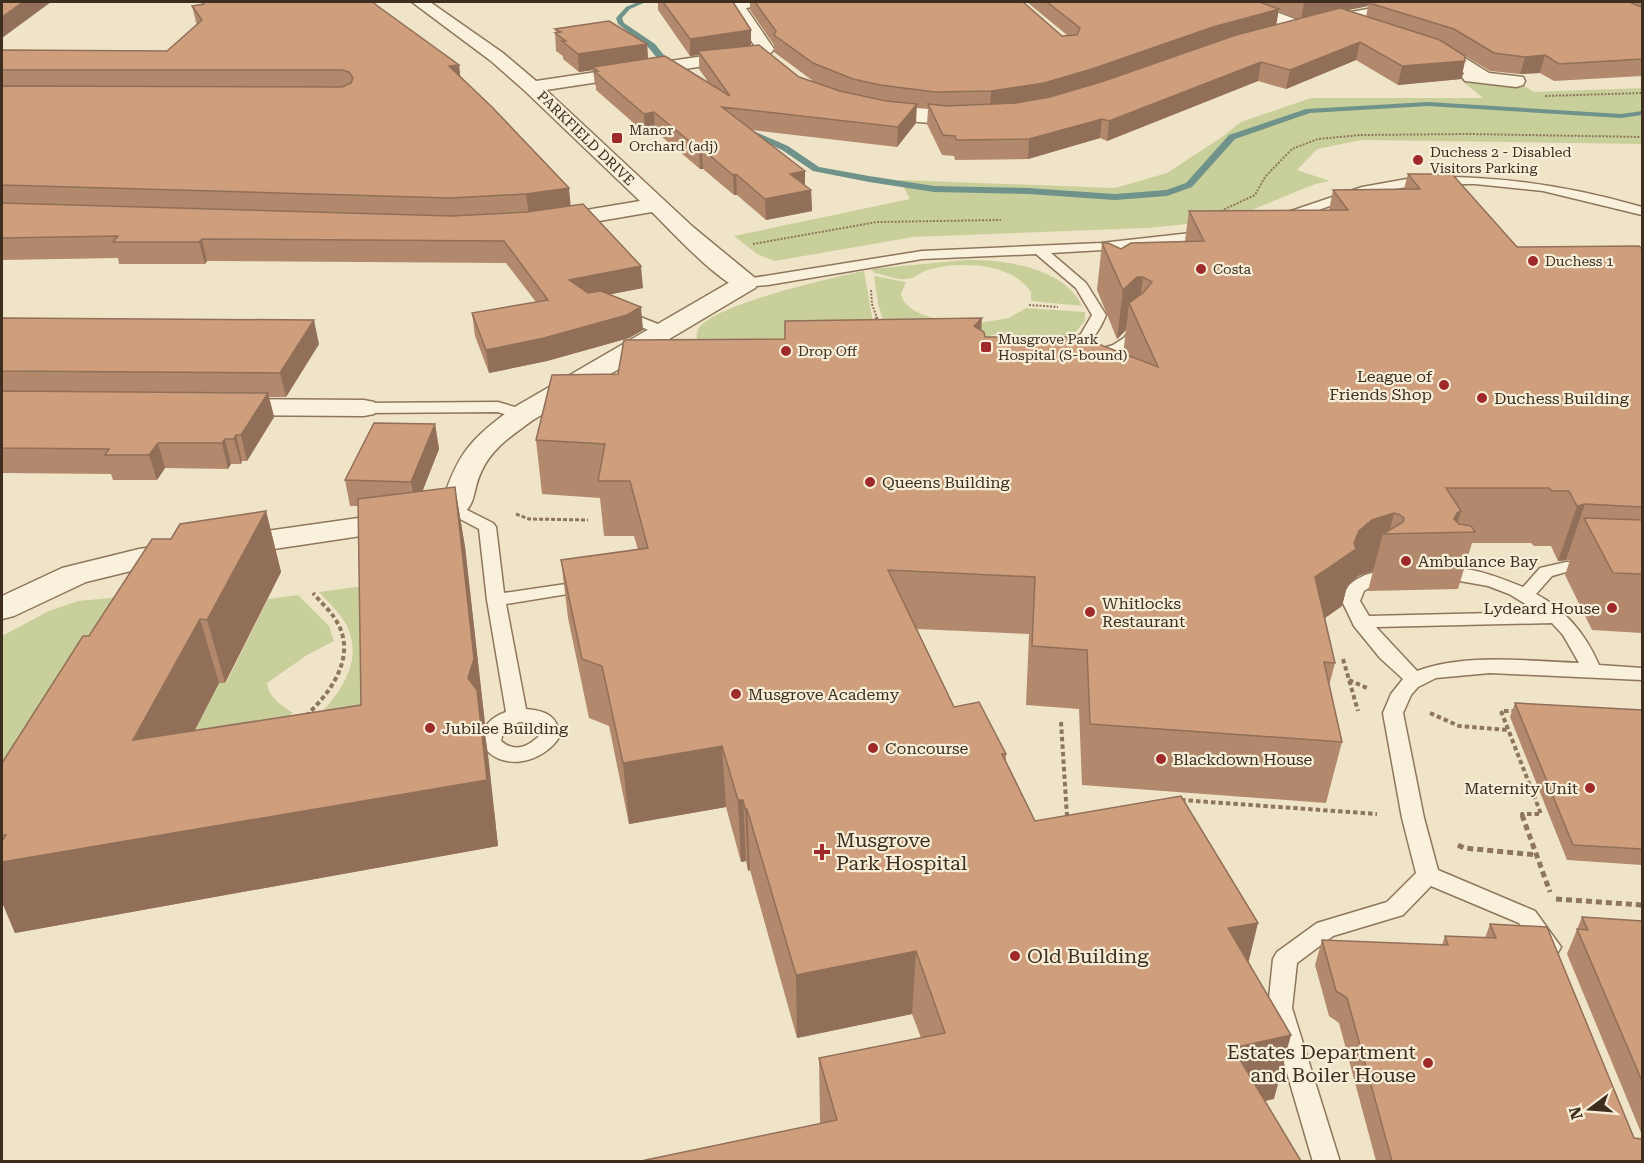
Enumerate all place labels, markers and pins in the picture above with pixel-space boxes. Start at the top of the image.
place label: Manor Orchard (adj) [629,122,718,154]
marker: Manor Orchard (adj) [610,131,624,145]
place label: Duchess 2 - Disabled Visitors Parking [1430,144,1572,176]
marker: Duchess 2 - Disabled Visitors Parking [1411,153,1425,167]
place label: Duchess 1 [1545,253,1614,269]
marker: Duchess 1 [1526,254,1540,268]
place label: Costa [1213,261,1252,277]
marker: Costa [1194,262,1208,276]
place label: Musgrove Park Hospital (S-bound) [998,331,1127,363]
marker: Musgrove Park Hospital (S-bound) [979,340,993,354]
place label: Drop Off [798,343,858,359]
marker: Drop Off [779,344,793,358]
place label: League of Friends Shop [1329,367,1433,404]
marker: League of Friends Shop [1437,378,1451,392]
place label: Duchess Building [1494,389,1630,408]
marker: Duchess Building [1475,391,1489,405]
place label: Queens Building [882,473,1011,492]
marker: Queens Building [863,475,877,489]
place label: Ambulance Bay [1418,552,1538,571]
marker: Ambulance Bay [1399,554,1413,568]
place label: Whitlocks Restaurant [1102,594,1185,631]
place label: Lydeard House [1484,599,1600,618]
marker: Lydeard House [1605,601,1619,615]
marker: Whitlocks Restaurant [1083,605,1097,619]
place label: Musgrove Academy [748,685,900,704]
marker: Musgrove Academy [729,687,743,701]
place label: Jubilee Building [442,719,569,738]
marker: Jubilee Building [423,721,437,735]
place label: Concourse [885,739,969,758]
marker: Concourse [866,741,880,755]
place label: Blackdown House [1173,750,1313,769]
marker: Blackdown House [1154,752,1168,766]
place label: Maternity Unit [1464,779,1578,798]
marker: Maternity Unit [1583,781,1597,795]
place label: Musgrove Park Hospital [836,828,967,875]
marker: Musgrove Park Hospital [813,843,831,861]
place label: Old Building [1027,944,1149,968]
marker: Old Building [1008,949,1022,963]
place label: Estates Department and Boiler House [1227,1040,1417,1087]
marker: Estates Department and Boiler House [1421,1056,1435,1070]

